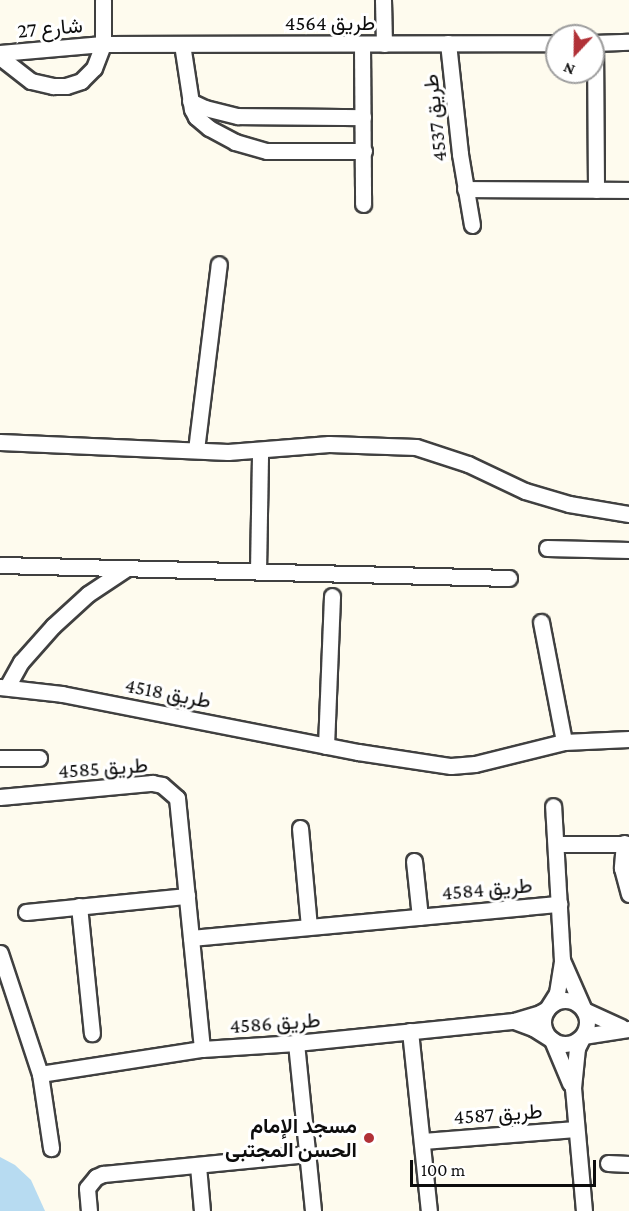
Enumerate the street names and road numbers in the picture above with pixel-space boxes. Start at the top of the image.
street label: طريق 4564 [285,10,375,36]
street label: شارع 27 [16,13,84,43]
street label: طريق 4537 [418,73,452,163]
street label: طريق 4518 [123,672,213,714]
street label: طريق 4585 [57,752,149,784]
street label: طريق 4584 [441,872,533,906]
street label: طريق 4586 [229,1007,321,1039]
street label: طريق 4587 [453,1098,543,1130]

